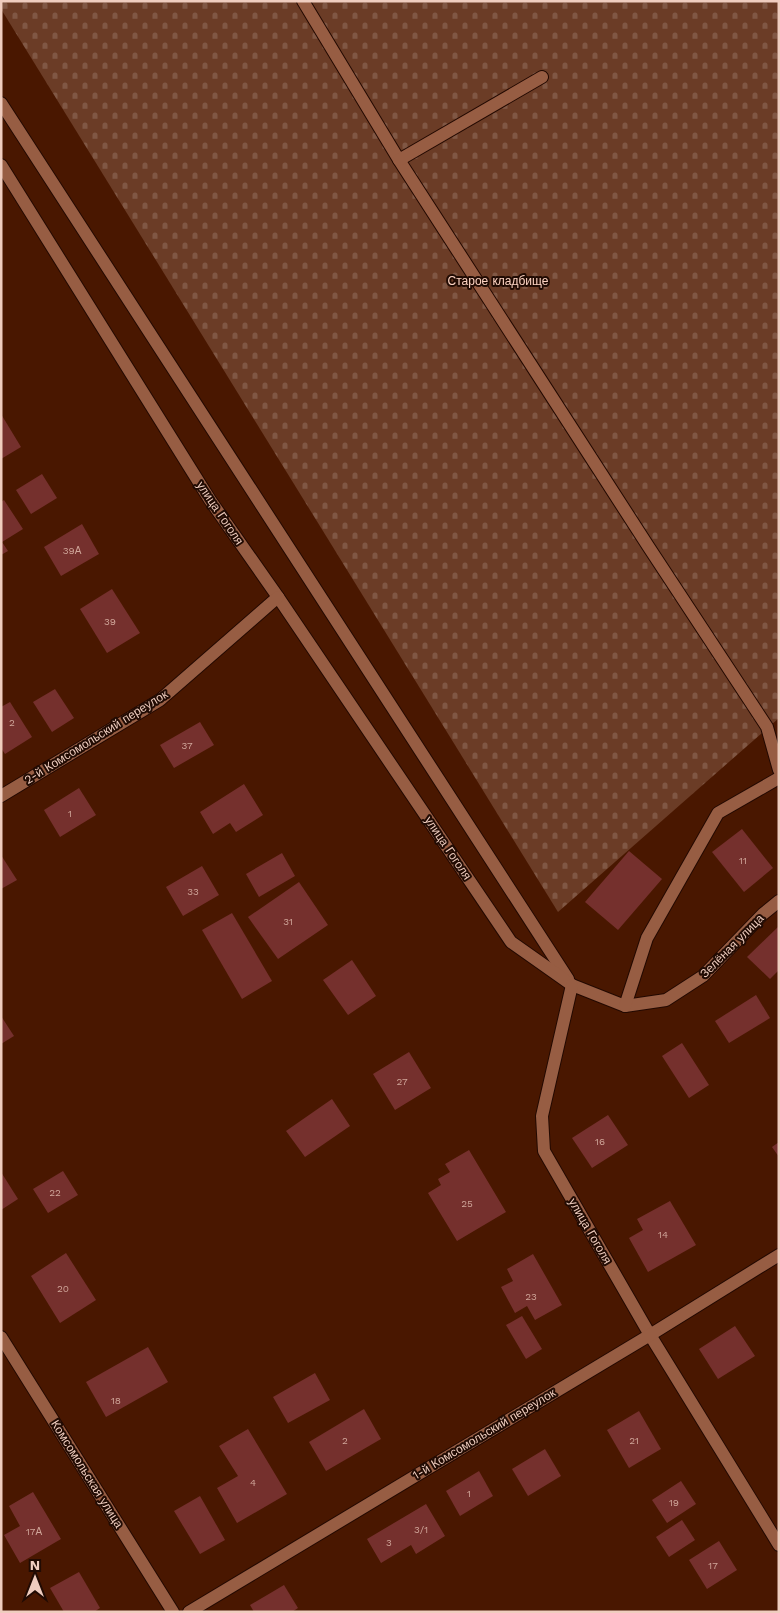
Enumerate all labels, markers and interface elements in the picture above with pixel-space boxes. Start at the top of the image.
park label: Старое кладбище [448,274,549,288]
street label: улица Гоголя [194,479,246,547]
house number: 39А [63,545,82,556]
house number: 39 [104,616,116,627]
street label: 2-й Комсомольский переулок [22,687,171,787]
house number: 2 [9,717,15,728]
house number: 37 [181,740,193,751]
house number: 1 [68,808,72,819]
street label: улица Гоголя [422,814,474,882]
house number: 11 [739,855,747,866]
house number: 33 [187,886,199,897]
street label: Зелёная улица [697,911,767,981]
house number: 31 [283,916,293,927]
house number: 27 [396,1076,408,1087]
house number: 16 [595,1136,605,1147]
house number: 22 [49,1187,61,1198]
street label: улица Гоголя [566,1196,614,1266]
house number: 25 [461,1198,473,1209]
house number: 14 [658,1229,668,1240]
house number: 20 [57,1283,69,1294]
house number: 23 [525,1291,537,1302]
street label: 1-й Комсомольский переулок [410,1385,559,1482]
house number: 18 [111,1395,121,1406]
street label: Комсомольская улица [48,1418,126,1531]
house number: 2 [342,1435,348,1446]
house number: 21 [629,1435,639,1446]
house number: 4 [250,1477,256,1488]
house number: 1 [467,1488,471,1499]
house number: 19 [669,1497,679,1508]
house number: 3/1 [414,1524,428,1535]
house number: 17А [26,1526,42,1537]
house number: 3 [386,1537,392,1548]
north arrow [10,1553,60,1603]
text: N [30,1557,40,1573]
house number: 17 [708,1560,718,1571]

